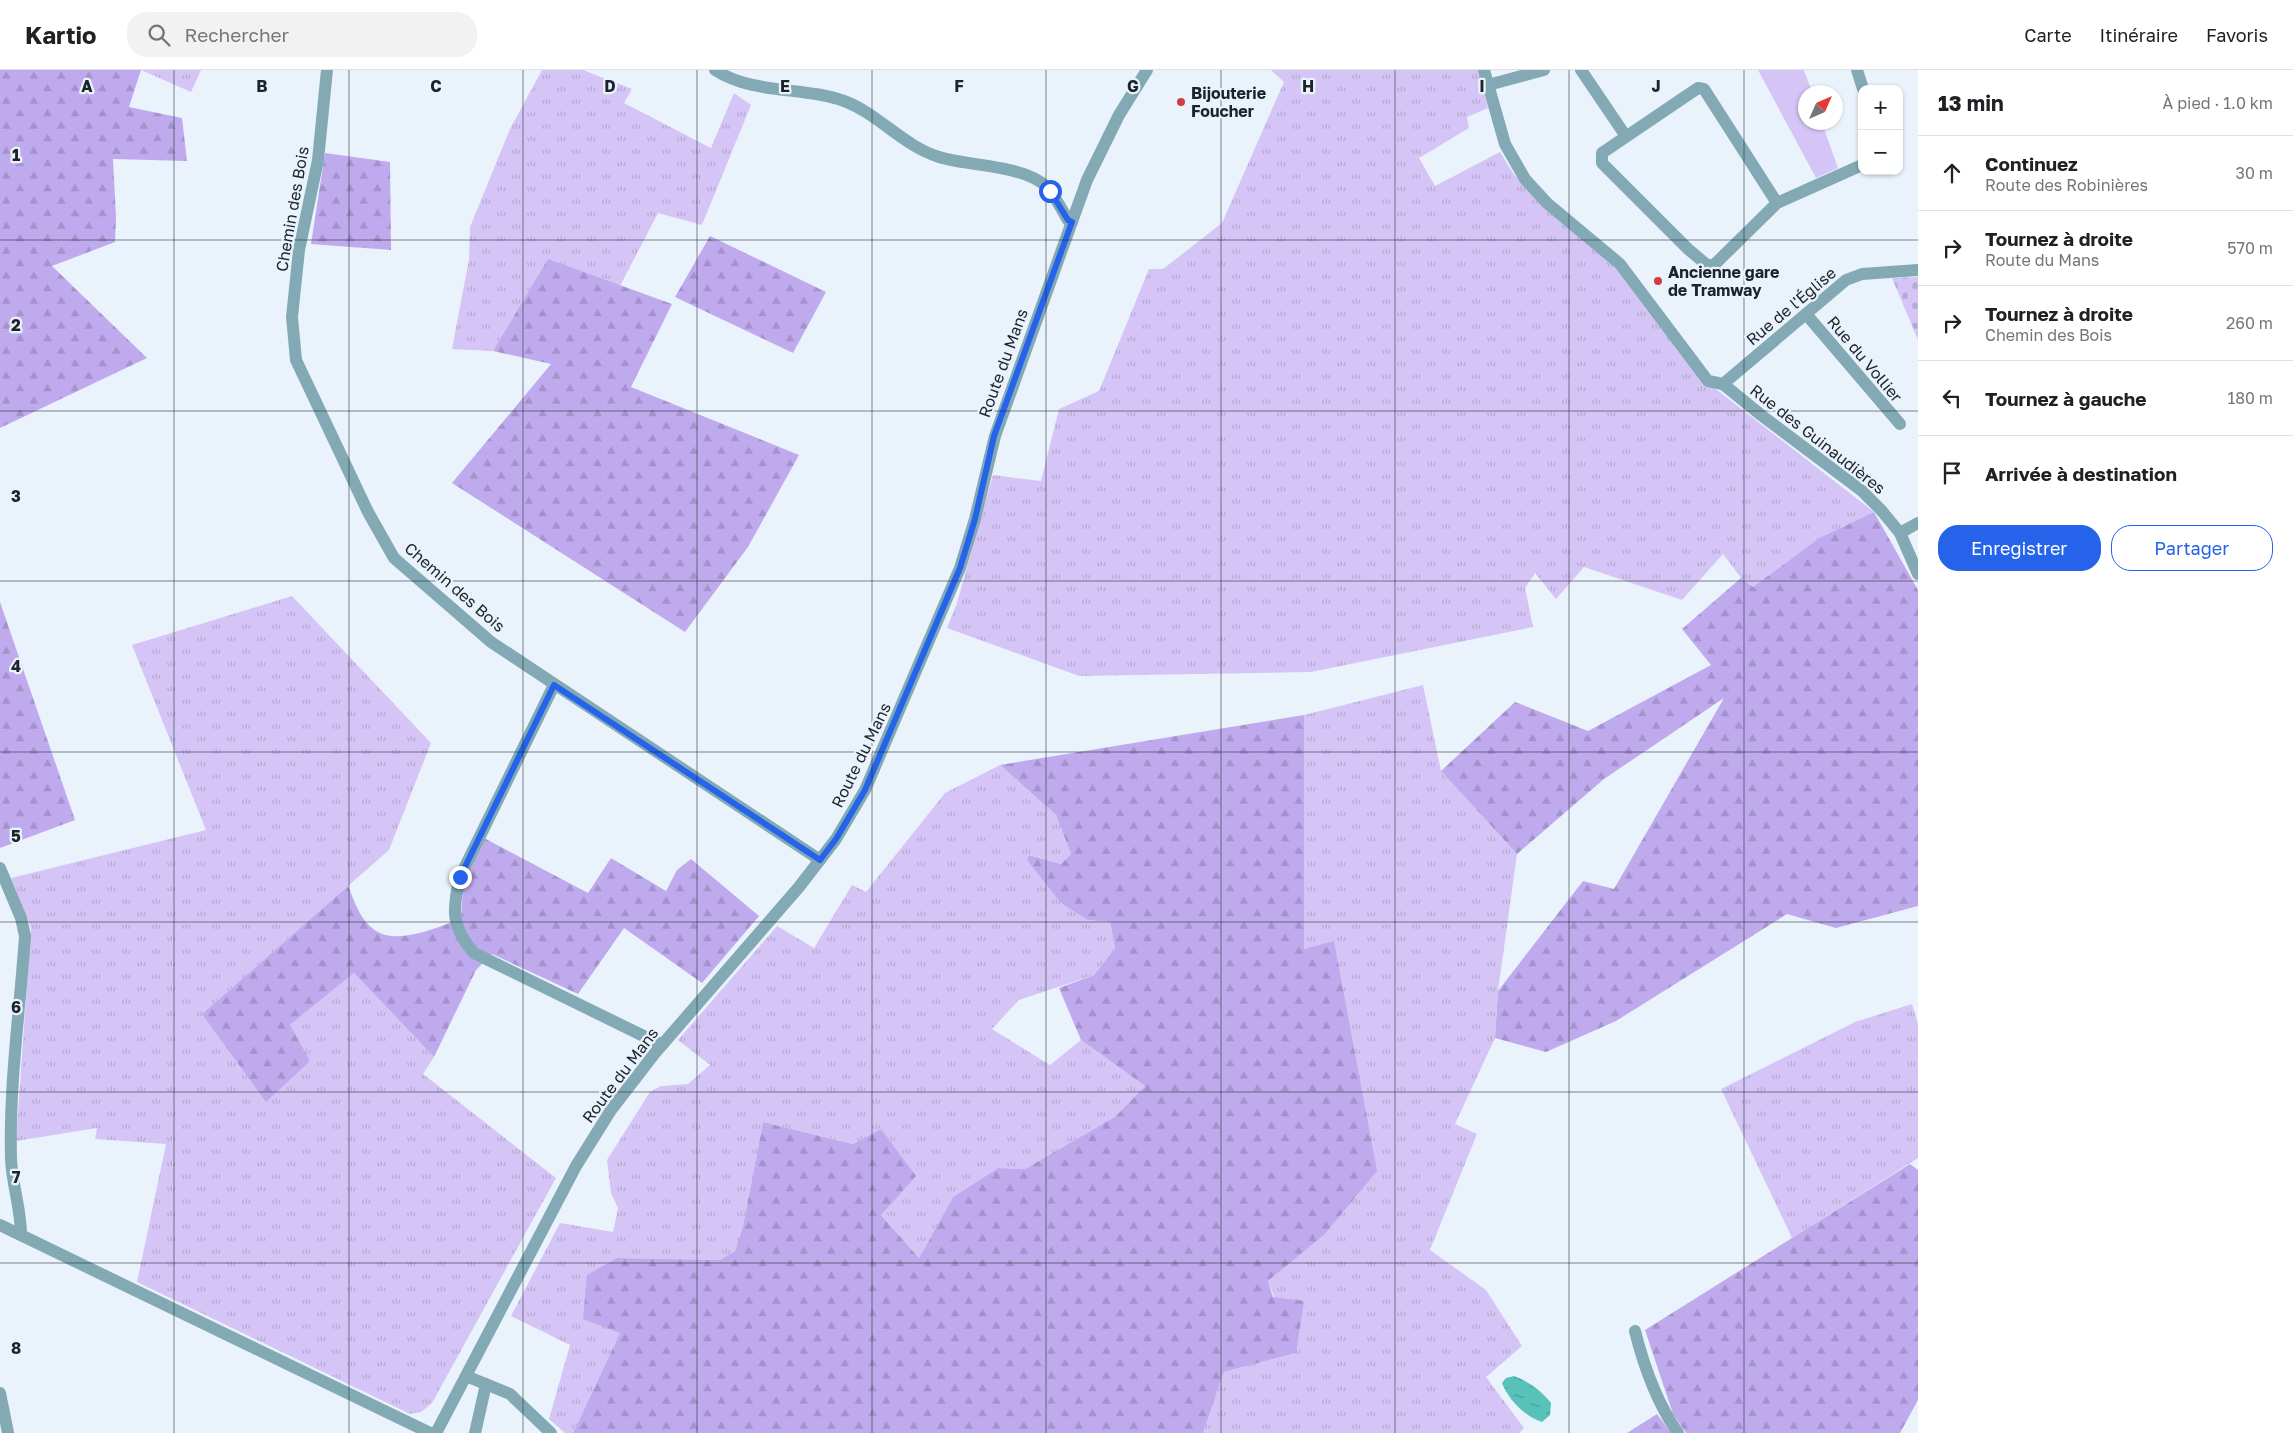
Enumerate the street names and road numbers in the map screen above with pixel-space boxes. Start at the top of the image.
street label: Chemin des Bois [271,145,313,273]
street label: Rue de l'Église [1742,263,1840,349]
street label: Route du Mans [974,306,1032,420]
street label: Rue du Vollier [1823,312,1907,406]
street label: Rue des Guinaudières [1746,380,1890,498]
street label: Chemin des Bois [401,538,509,636]
street label: Route du Mans [827,699,895,811]
street label: Route du Mans [578,1023,662,1127]

